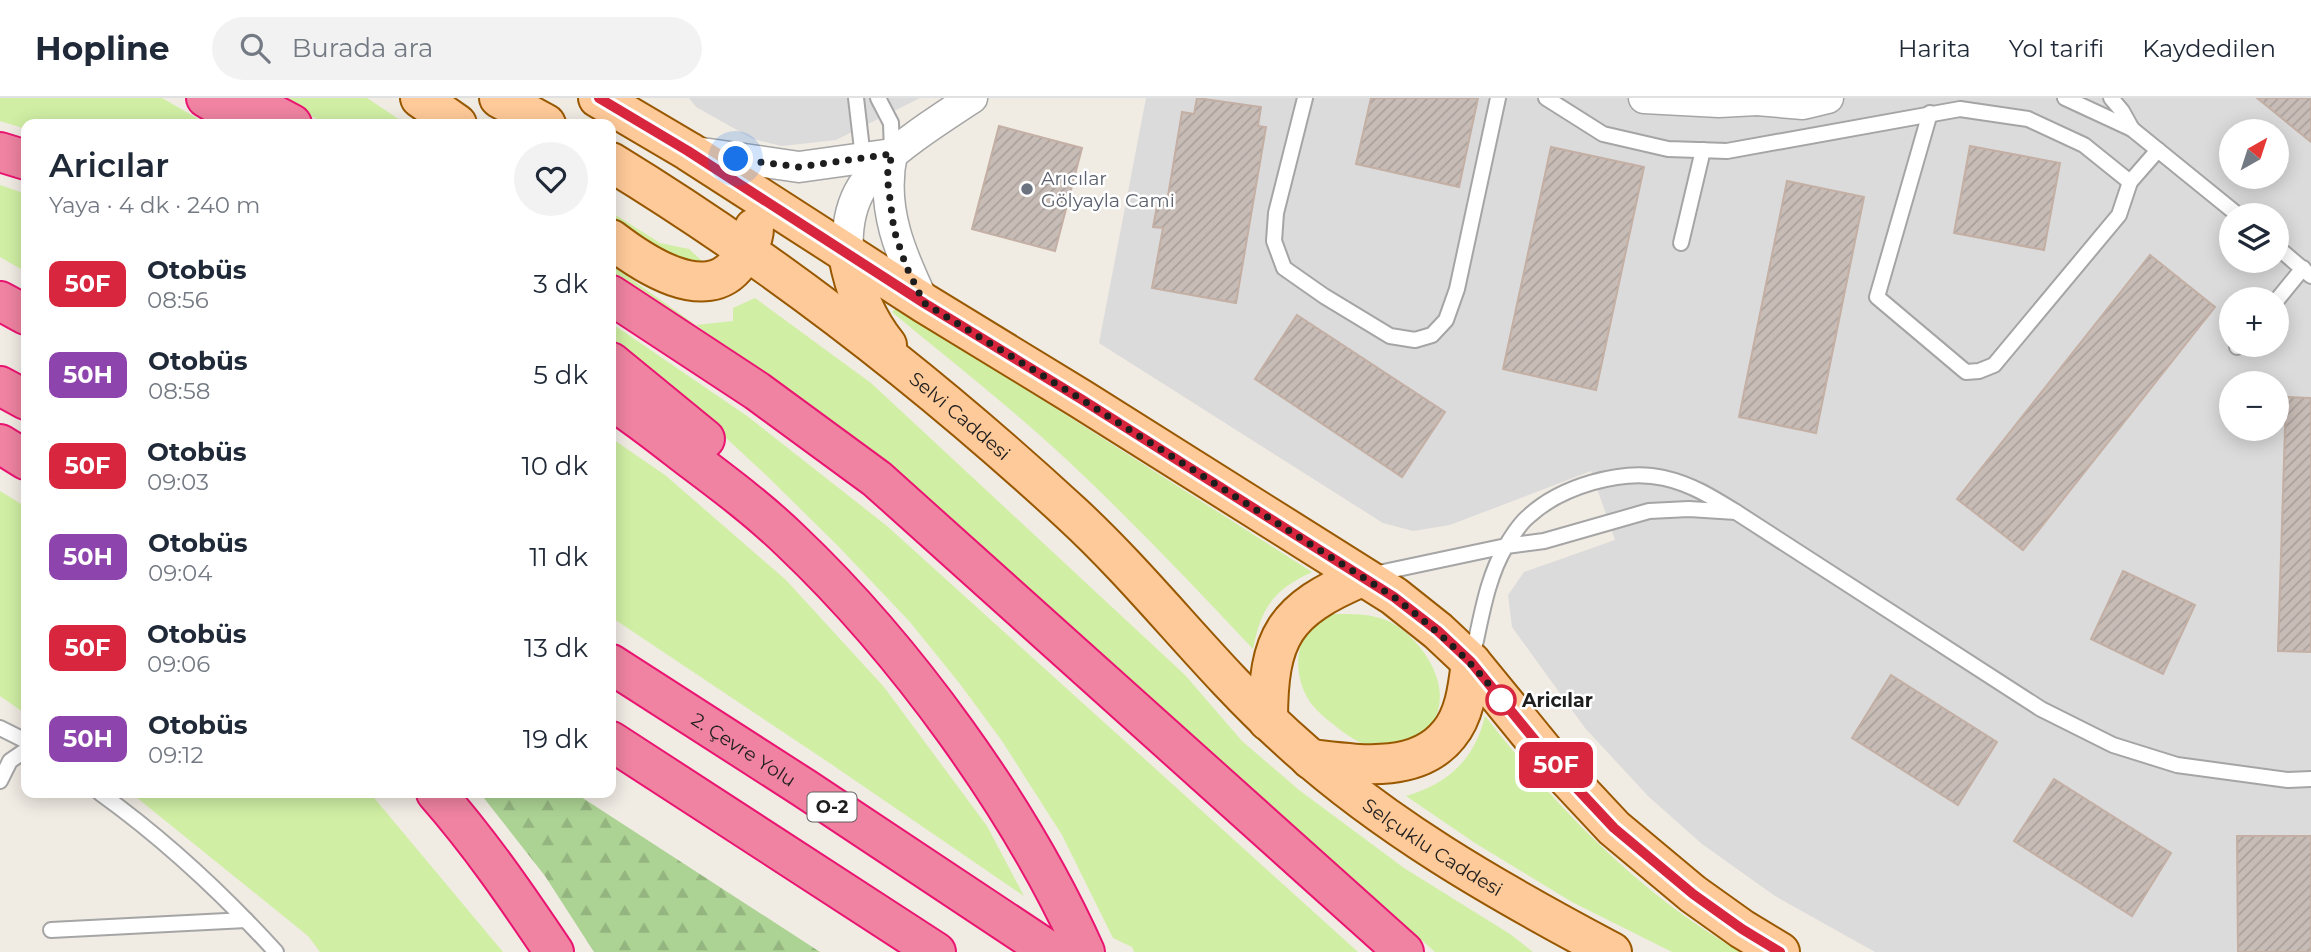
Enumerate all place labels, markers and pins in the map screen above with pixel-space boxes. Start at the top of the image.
place label: Arıcılar Gölyayla Cami [1041,167,1175,212]
marker: Arıcılar Gölyayla Cami [1019,181,1035,197]
marker: Aricılar [1486,685,1516,715]
place label: Aricılar [1521,689,1593,712]

